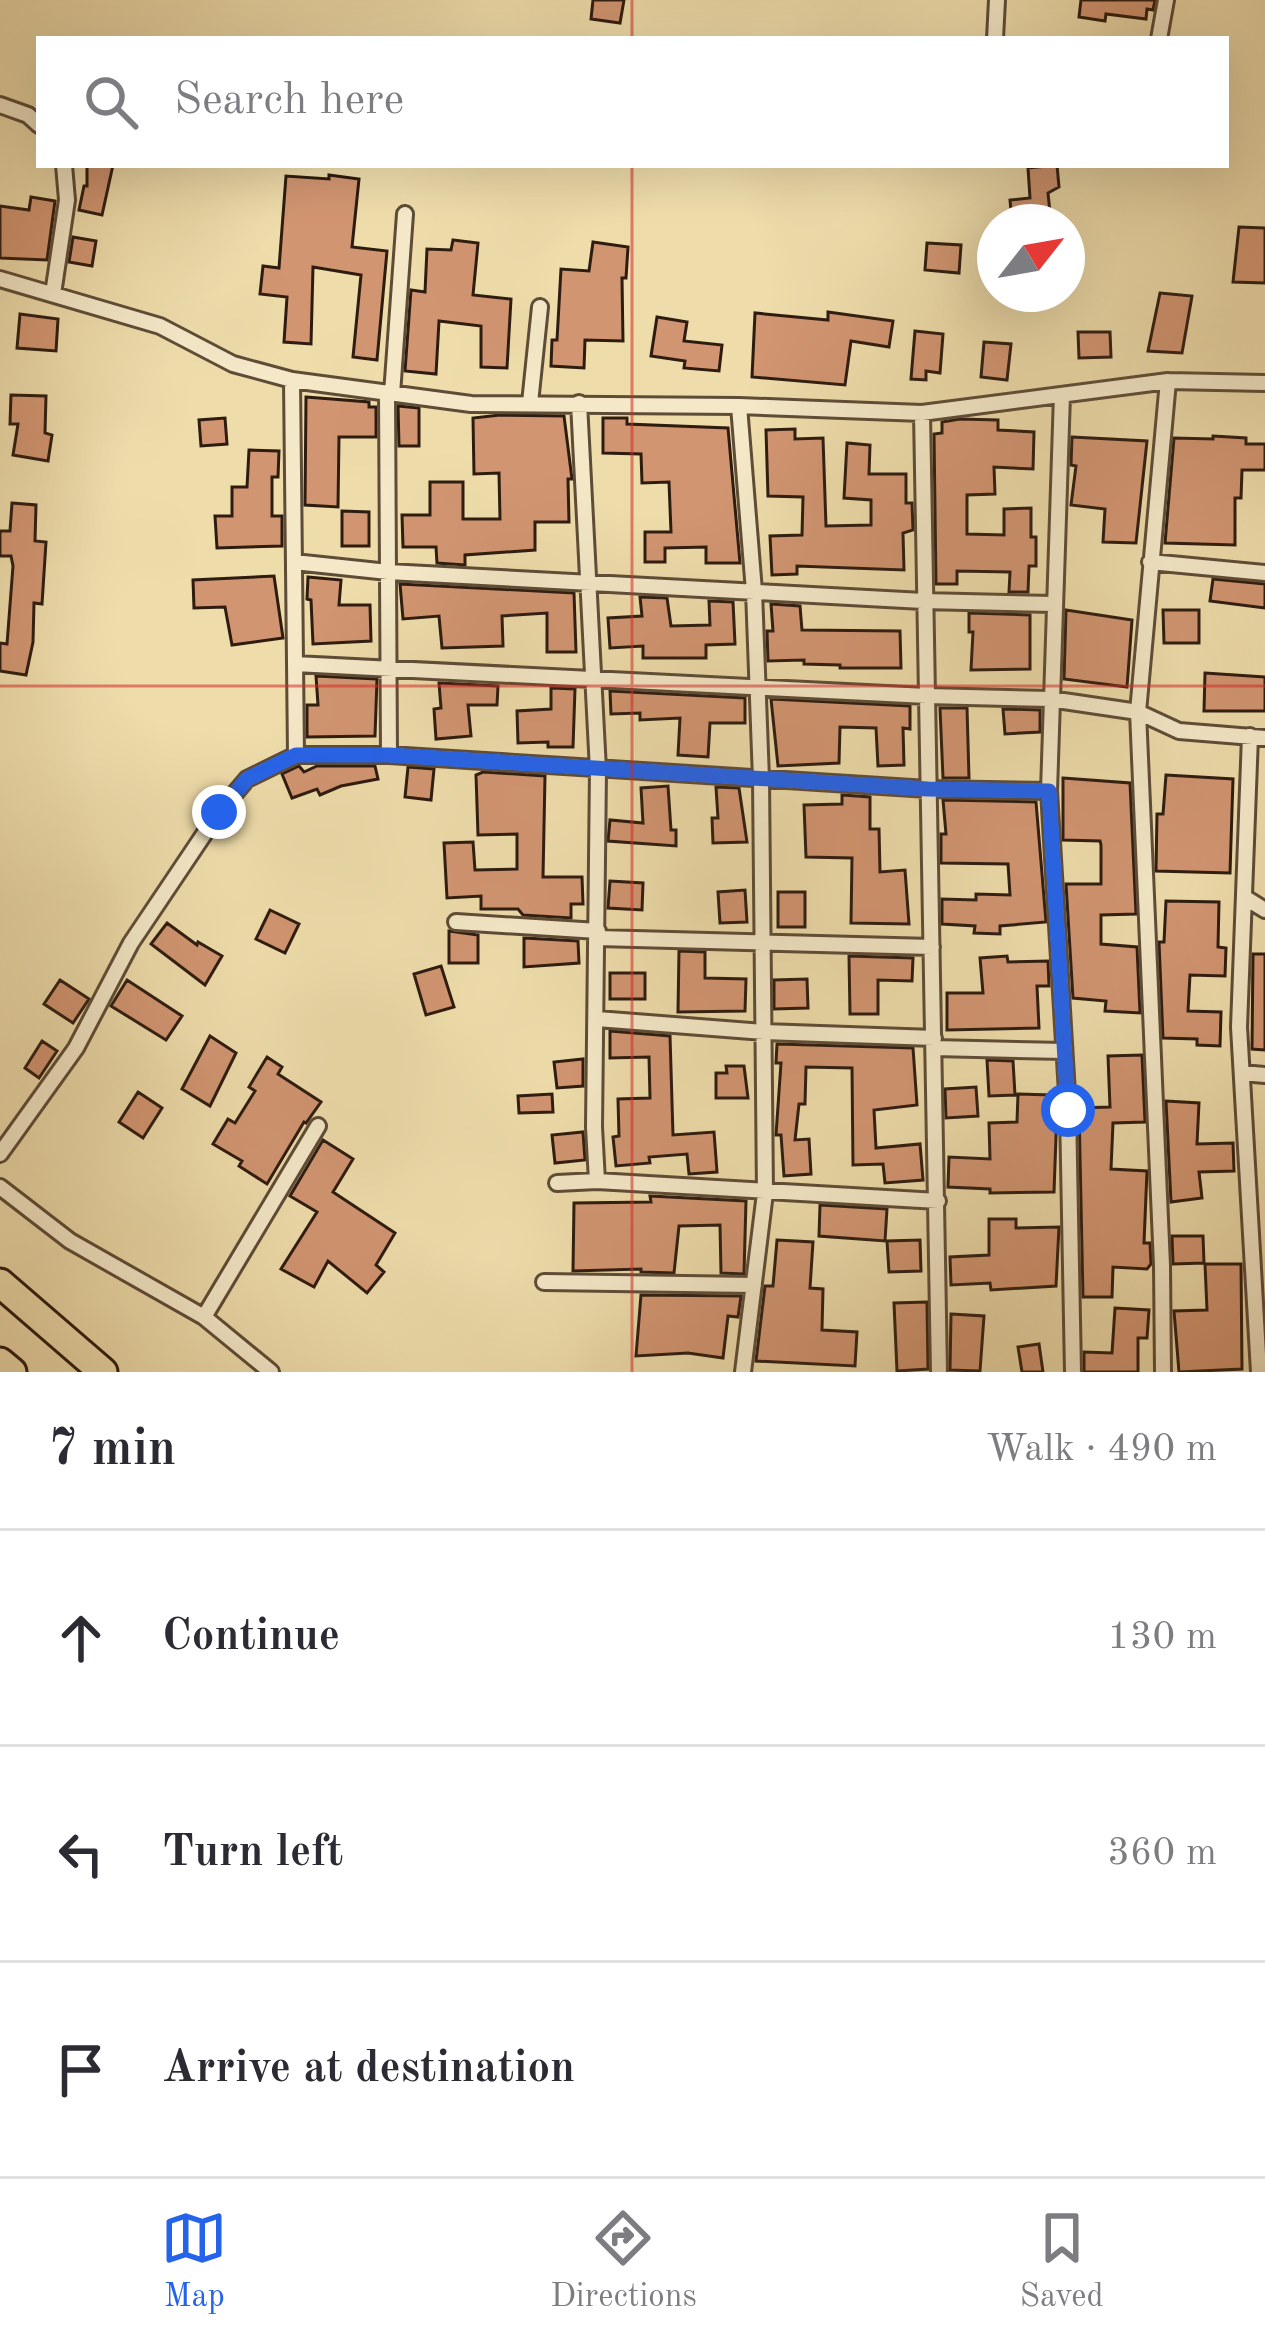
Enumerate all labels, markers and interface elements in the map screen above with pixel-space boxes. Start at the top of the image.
search box [36,36,1229,168]
icon: search [78,69,144,135]
text: Search here [174,79,404,124]
north arrow [977,204,1085,312]
route end [192,785,246,839]
route start [1041,1083,1095,1137]
text: 7 min [48,1425,176,1476]
text: Walk · 490 m [986,1430,1217,1469]
icon: ahead [48,1605,114,1671]
text: Continue [162,1615,340,1660]
text: 130 m [1107,1618,1217,1657]
icon: left [48,1821,114,1887]
text: Turn left [162,1831,343,1876]
text: 360 m [1107,1834,1217,1873]
icon: arrive [48,2037,114,2103]
text: Arrive at destination [162,2047,575,2092]
tab: Map [161,2205,227,2318]
tab: Directions [550,2205,697,2318]
tab: Saved [1020,2205,1104,2318]

